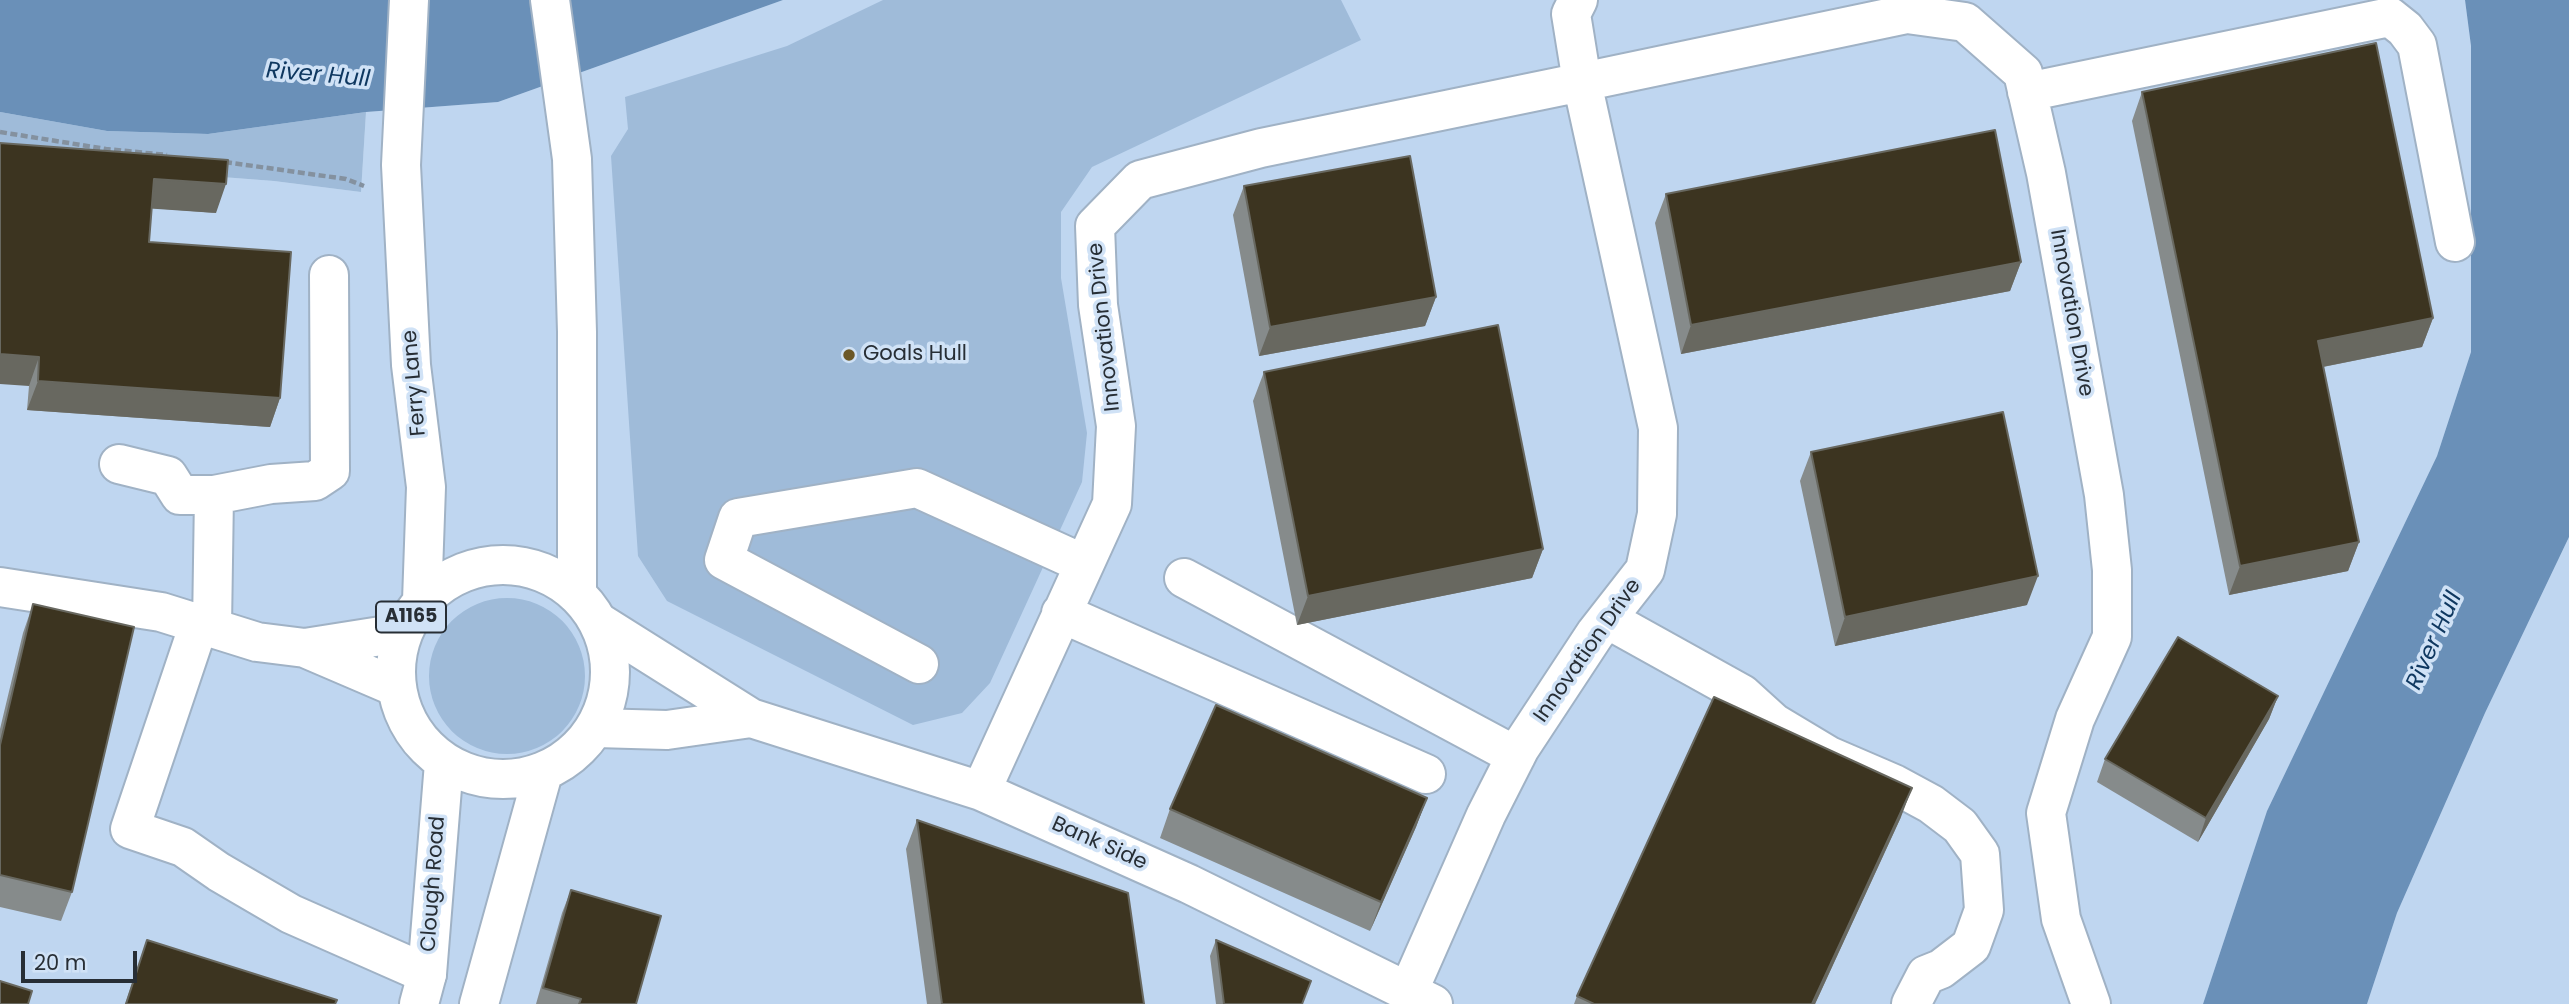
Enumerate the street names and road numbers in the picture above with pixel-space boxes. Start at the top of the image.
street label: Innovation Drive [2044,227,2098,399]
street label: Innovation Drive [1084,241,1126,413]
street label: Ferry Lane [398,329,432,437]
street label: Innovation Drive [1529,574,1647,728]
road number: A1165 [376,602,446,632]
street label: Bank Side [1047,812,1151,876]
street label: Clough Road [417,815,451,953]

